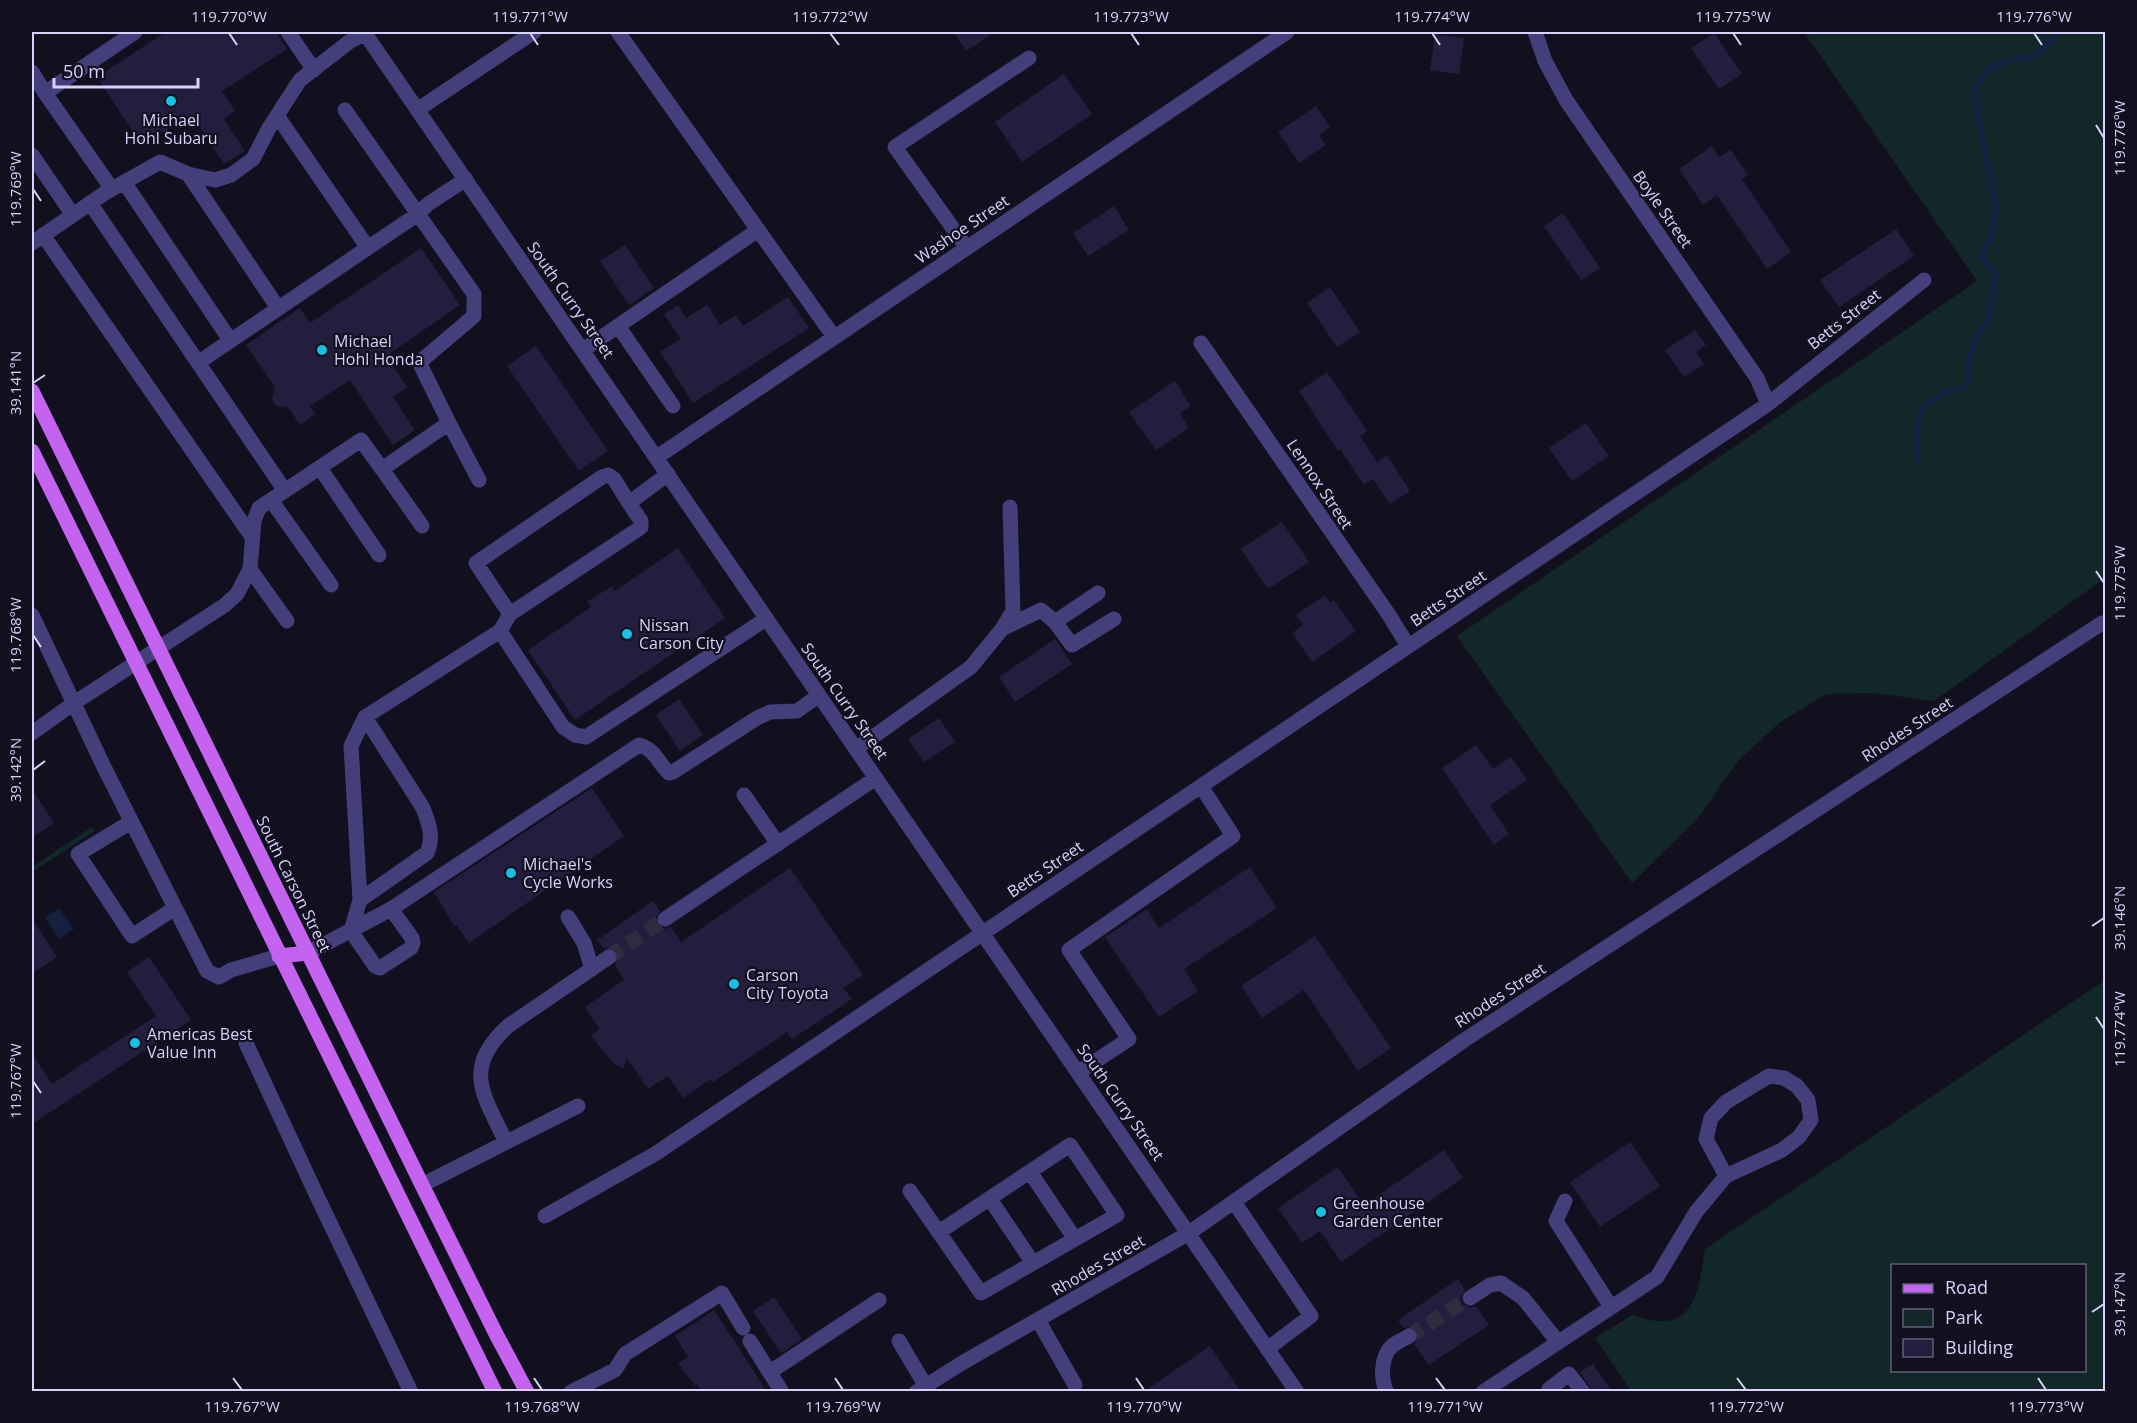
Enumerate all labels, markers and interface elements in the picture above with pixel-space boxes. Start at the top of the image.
text: 119.770°W [191,6,267,26]
text: 119.771°W [492,6,568,26]
text: 119.772°W [792,6,868,26]
text: 119.773°W [1093,6,1169,26]
text: 119.774°W [1394,6,1470,26]
text: 119.775°W [1695,6,1771,26]
text: 119.776°W [1996,6,2072,26]
scale bar [54,51,198,89]
text: 50 m [63,59,105,83]
marker: Michael Hohl Subaru [164,94,178,108]
text: 119.776°W [2109,100,2129,176]
place label: Michael Hohl Subaru [124,109,218,149]
text: 119.769°W [5,151,25,227]
street label: Boyle Street [1628,166,1698,252]
street label: Washoe Street [911,189,1013,268]
street label: South Curry Street [522,237,620,363]
street label: Betts Street [1803,283,1885,355]
place label: Michael Hohl Honda [334,330,423,370]
marker: Michael Hohl Honda [315,343,329,357]
text: 39.141°N [5,351,25,415]
street label: Lennox Street [1282,435,1358,533]
text: 119.775°W [2109,545,2129,621]
street label: Betts Street [1406,564,1491,632]
text: 119.768°W [5,597,25,673]
place label: Nissan Carson City [639,614,725,654]
marker: Nissan Carson City [620,627,634,641]
street label: South Curry Street [796,638,894,764]
street label: Rhodes Street [1857,691,1957,767]
text: 39.142°N [5,738,25,802]
street label: South Carson Street [251,812,337,956]
street label: Betts Street [1003,835,1088,903]
place label: Michael's Cycle Works [523,853,613,893]
marker: Michael's Cycle Works [504,866,518,880]
text: 39.146°N [2109,886,2129,950]
street label: Rhodes Street [1450,957,1550,1033]
place label: Carson City Toyota [746,964,829,1004]
marker: Carson City Toyota [727,977,741,991]
text: 119.774°W [2109,991,2129,1067]
place label: Americas Best Value Inn [147,1023,253,1063]
marker: Americas Best Value Inn [128,1036,142,1050]
street label: South Curry Street [1072,1039,1170,1165]
text: 119.767°W [5,1043,25,1119]
place label: Greenhouse Garden Center [1333,1192,1443,1232]
marker: Greenhouse Garden Center [1314,1205,1328,1219]
street label: Rhodes Street [1047,1229,1149,1301]
legend [1891,1264,2086,1372]
text: 39.147°N [2109,1272,2129,1336]
text: Road [1945,1275,1988,1299]
text: Park [1945,1305,1983,1329]
text: Building [1945,1335,2013,1359]
text: 119.767°W [204,1396,280,1416]
text: 119.768°W [504,1396,580,1416]
text: 119.769°W [805,1396,881,1416]
text: 119.770°W [1106,1396,1182,1416]
text: 119.771°W [1407,1396,1483,1416]
text: 119.772°W [1708,1396,1784,1416]
text: 119.773°W [2008,1396,2084,1416]

